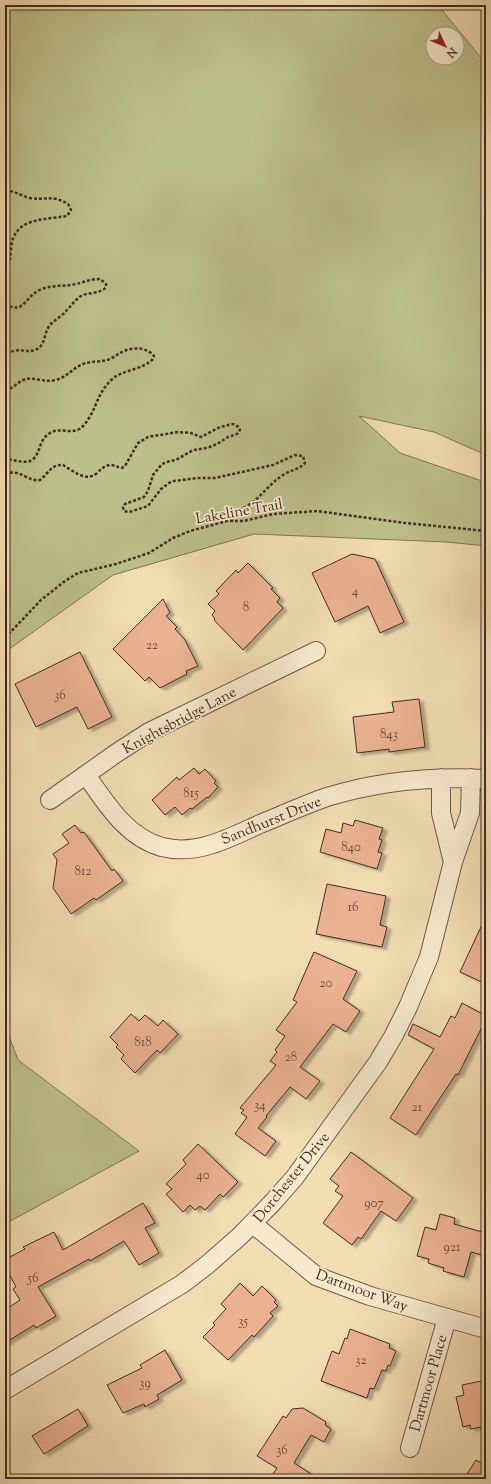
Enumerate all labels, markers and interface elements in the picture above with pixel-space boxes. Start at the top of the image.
north arrow [425,26,465,66]
text: N [443,43,461,61]
street label: Lakeline Trail [194,494,285,530]
house number: 4 [352,583,359,601]
house number: 8 [243,599,249,617]
house number: 22 [146,637,158,655]
street label: Knightsbridge Lane [119,682,240,760]
house number: 36 [54,687,66,705]
house number: 843 [380,726,398,744]
house number: 815 [183,785,199,803]
street label: Sandhurst Drive [218,792,325,851]
house number: 840 [341,839,361,857]
house number: 812 [74,863,92,881]
house number: 16 [348,899,358,917]
house number: 20 [320,975,333,993]
house number: 818 [134,1034,152,1052]
house number: 28 [285,1049,297,1067]
house number: 34 [254,1097,266,1115]
house number: 21 [412,1099,423,1117]
street label: Dorchester Drive [249,1128,335,1228]
house number: 40 [196,1167,210,1185]
house number: 907 [364,1195,384,1213]
house number: 921 [444,1239,461,1257]
street label: Dartmoor Way [312,1265,411,1318]
house number: 56 [27,1270,38,1288]
house number: 35 [238,1313,248,1331]
street label: Dartmoor Place [406,1332,453,1434]
house number: 32 [355,1352,367,1370]
house number: 39 [139,1375,151,1393]
house number: 36 [276,1442,288,1460]

